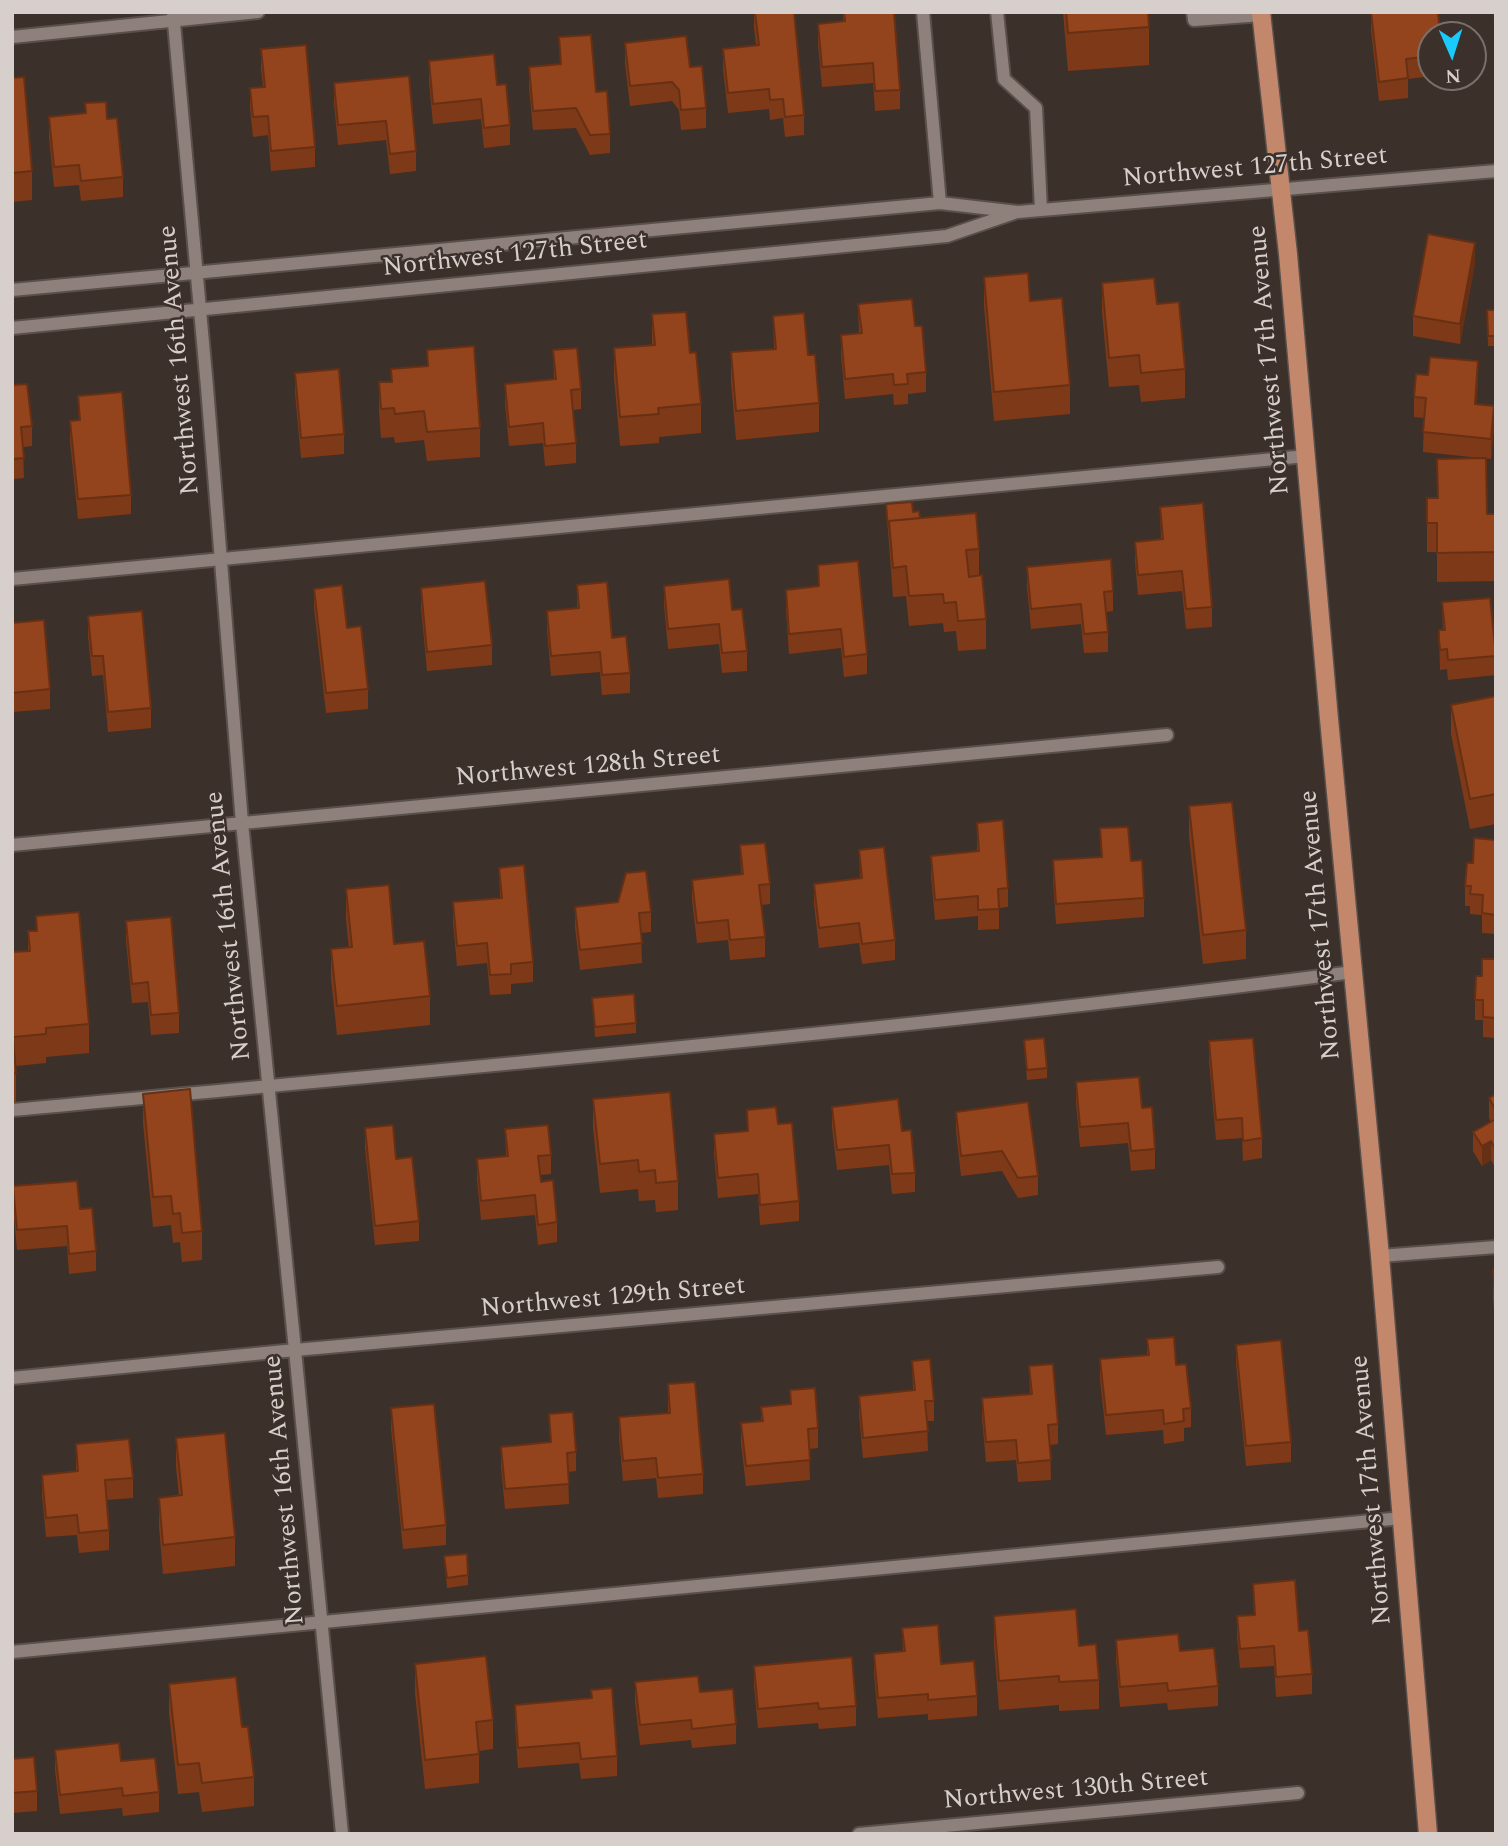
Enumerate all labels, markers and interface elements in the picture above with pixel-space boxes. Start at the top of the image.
north arrow [1417,21,1487,91]
text: N [1445,61,1462,90]
street label: Northwest 127th Street [1121,142,1389,196]
street label: Northwest 16th Avenue [154,224,208,496]
street label: Northwest 17th Avenue [1244,224,1298,496]
street label: Northwest 127th Street [381,227,649,285]
street label: Northwest 128th Street [454,741,722,795]
street label: Northwest 17th Avenue [1295,789,1349,1061]
street label: Northwest 16th Avenue [200,790,260,1062]
street label: Northwest 129th Street [479,1272,747,1326]
street label: Northwest 16th Avenue [259,1354,313,1626]
street label: Northwest 17th Avenue [1346,1354,1400,1626]
street label: Northwest 130th Street [942,1764,1210,1818]

